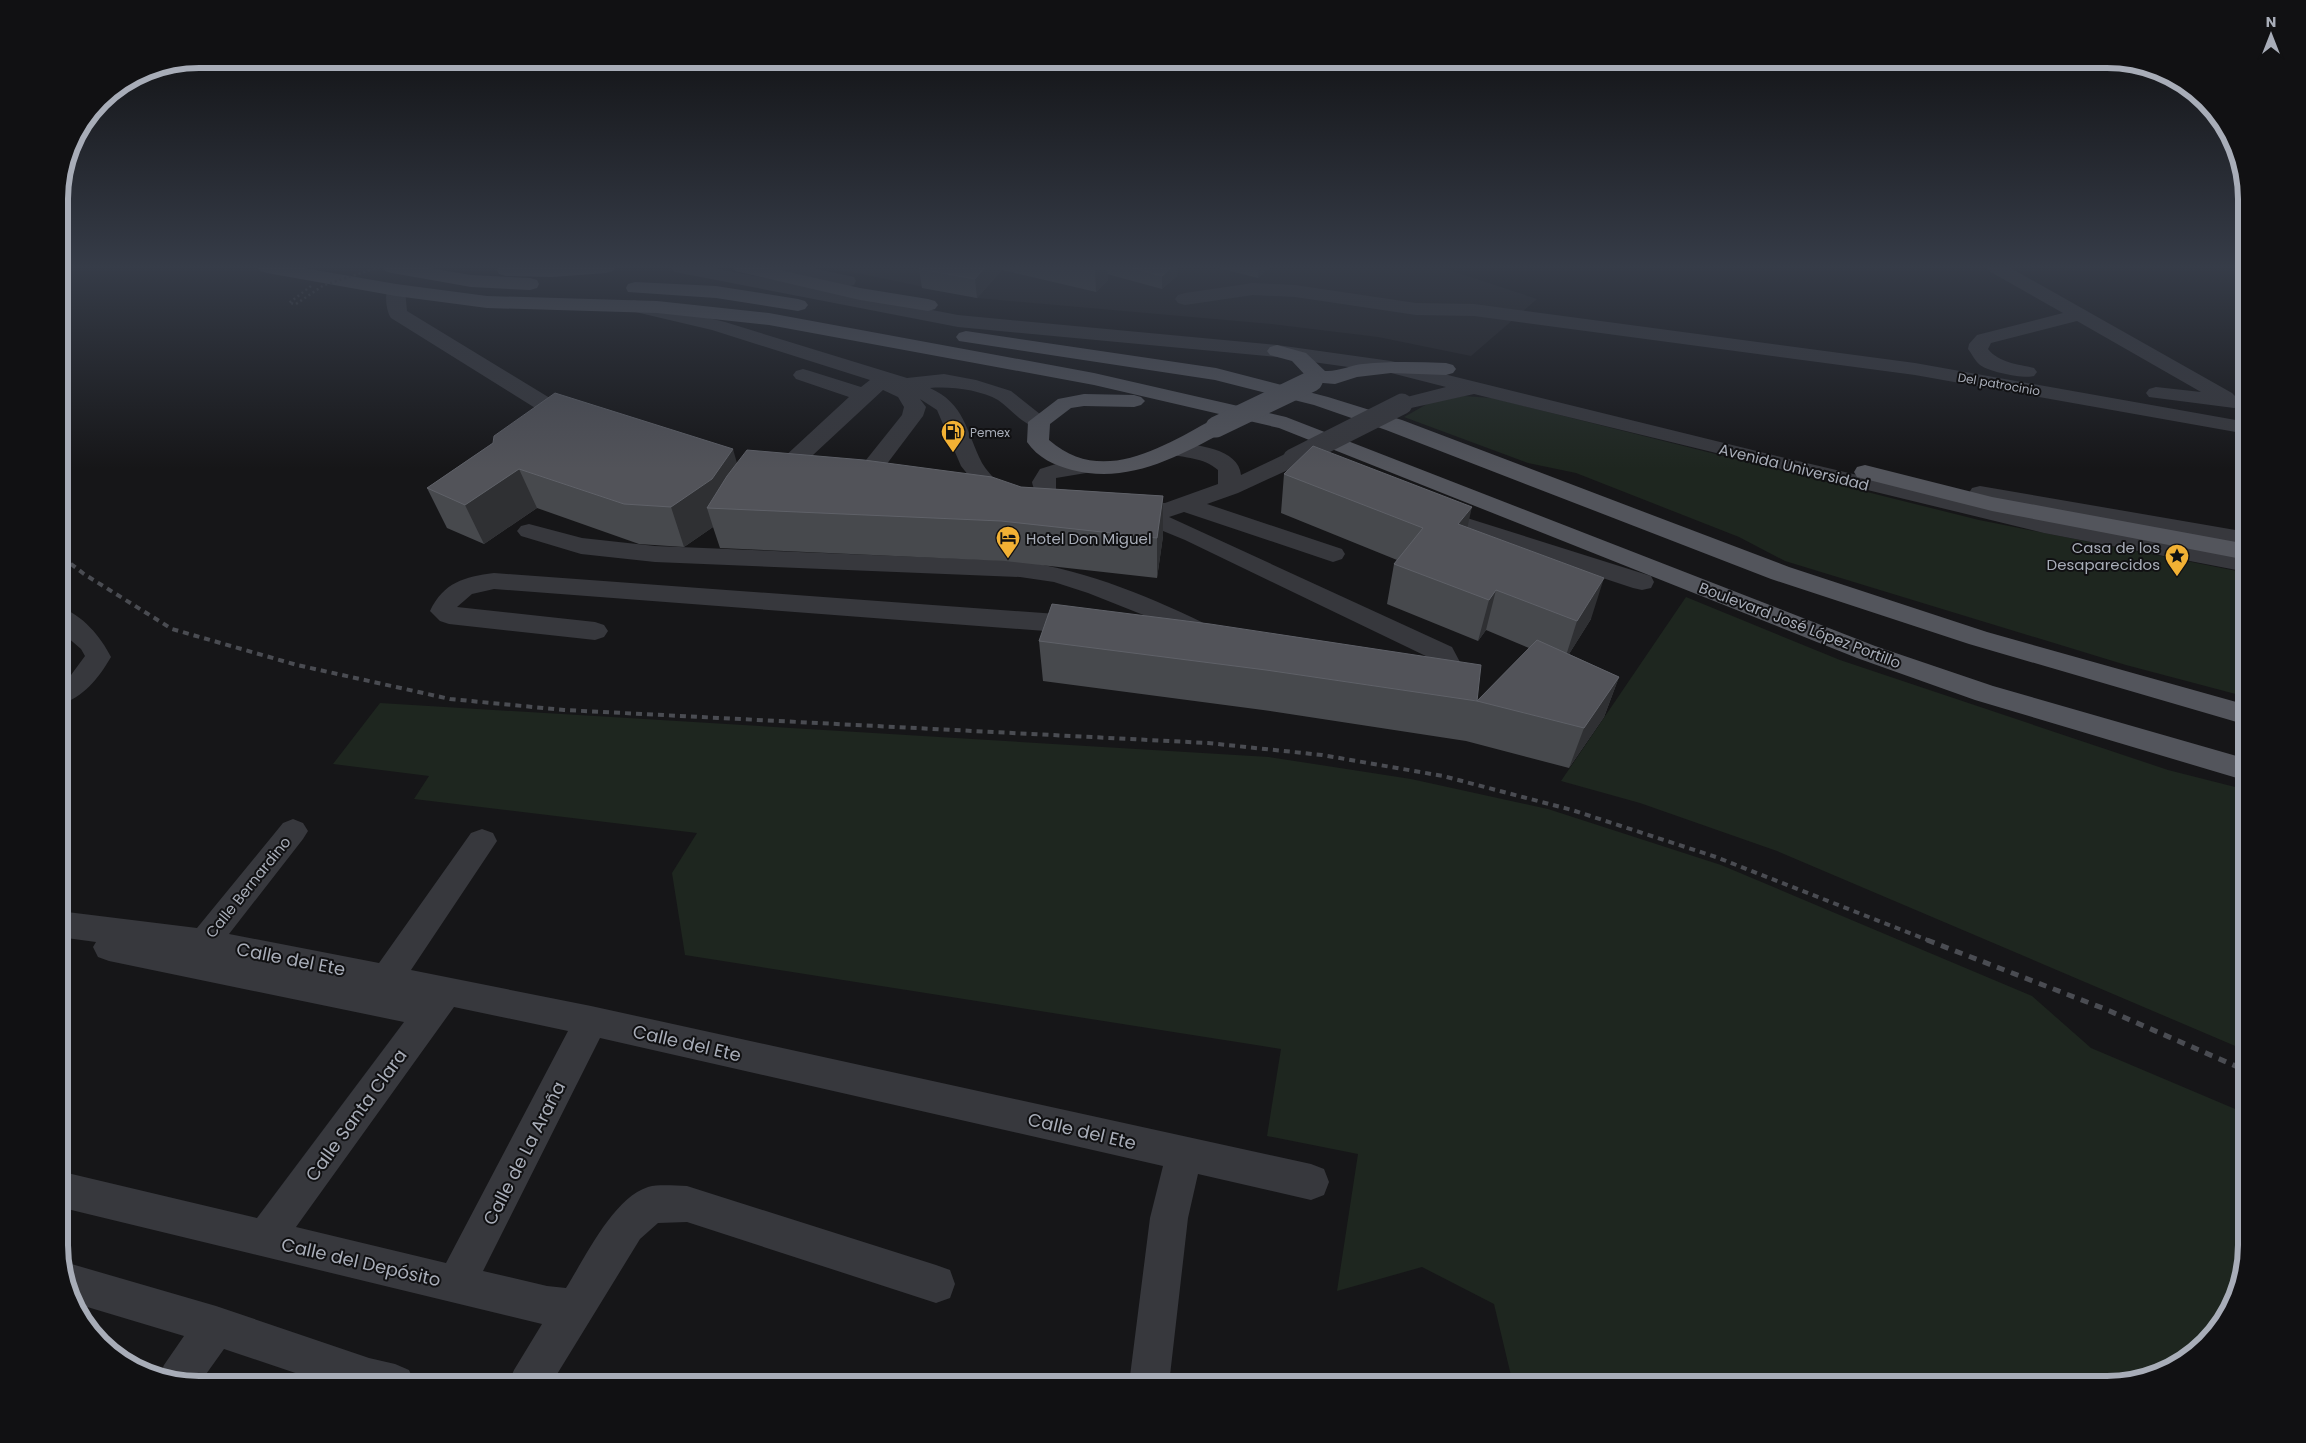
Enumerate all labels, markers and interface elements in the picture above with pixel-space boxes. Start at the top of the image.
north arrow [2246,10,2296,60]
text: N [2266,12,2276,32]
street label: Del patrocinio [1956,368,2042,400]
fuel station icon: Pemex [940,419,966,453]
place label: Pemex [970,424,1010,441]
street label: Avenida Universidad [1717,438,1871,496]
hotel icon: Hotel Don Miguel [995,525,1021,559]
place label: Hotel Don Miguel [1026,528,1152,549]
place label: Casa de los Desaparecidos [2047,537,2160,575]
place icon: Casa de los Desaparecidos [2164,543,2190,577]
street label: Boulevard José López Portillo [1696,577,1904,673]
street label: Calle Bernardino [201,832,295,942]
street label: Calle del Ete [234,936,348,982]
street label: Calle del Ete [630,1018,744,1068]
street label: Calle Santa Clara [299,1044,413,1186]
street label: Calle de La Araña [477,1077,571,1229]
street label: Calle del Ete [1025,1106,1139,1156]
street label: Calle del Depósito [279,1231,443,1293]

